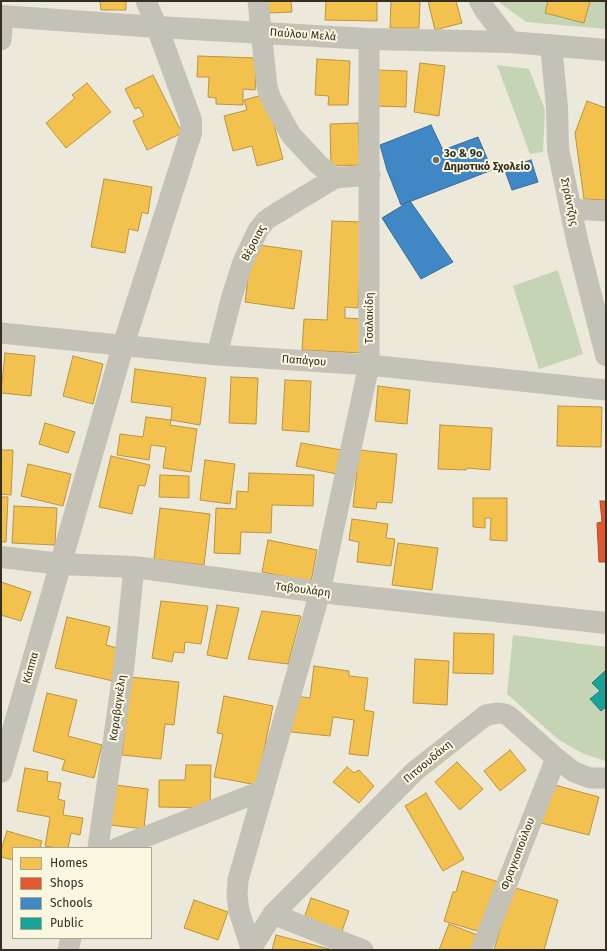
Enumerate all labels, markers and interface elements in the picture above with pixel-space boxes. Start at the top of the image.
street label: Παύλου Μελά [269,26,337,44]
place label: 3ο & 9ο Δημοτικό Σχολείο [444,147,530,173]
marker: 3ο & 9ο Δημοτικό Σχολείο [431,155,441,165]
street label: Στράντζης [557,177,581,227]
street label: Βέροιας [239,223,269,263]
street label: Τσαλακίδη [363,292,377,344]
street label: Παπάγου [281,353,327,369]
street label: Ταβουλάρη [275,580,331,600]
street label: Κάππα [20,651,42,685]
street label: Καραβαγκέλη [107,674,129,742]
street label: Πιτσουδάκη [401,738,455,786]
street label: Φραγκοπούλου [498,816,538,892]
legend [12,847,152,939]
text: Homes [50,856,88,870]
text: Shops [50,876,83,890]
text: Schools [50,896,92,910]
text: Public [50,916,83,930]

